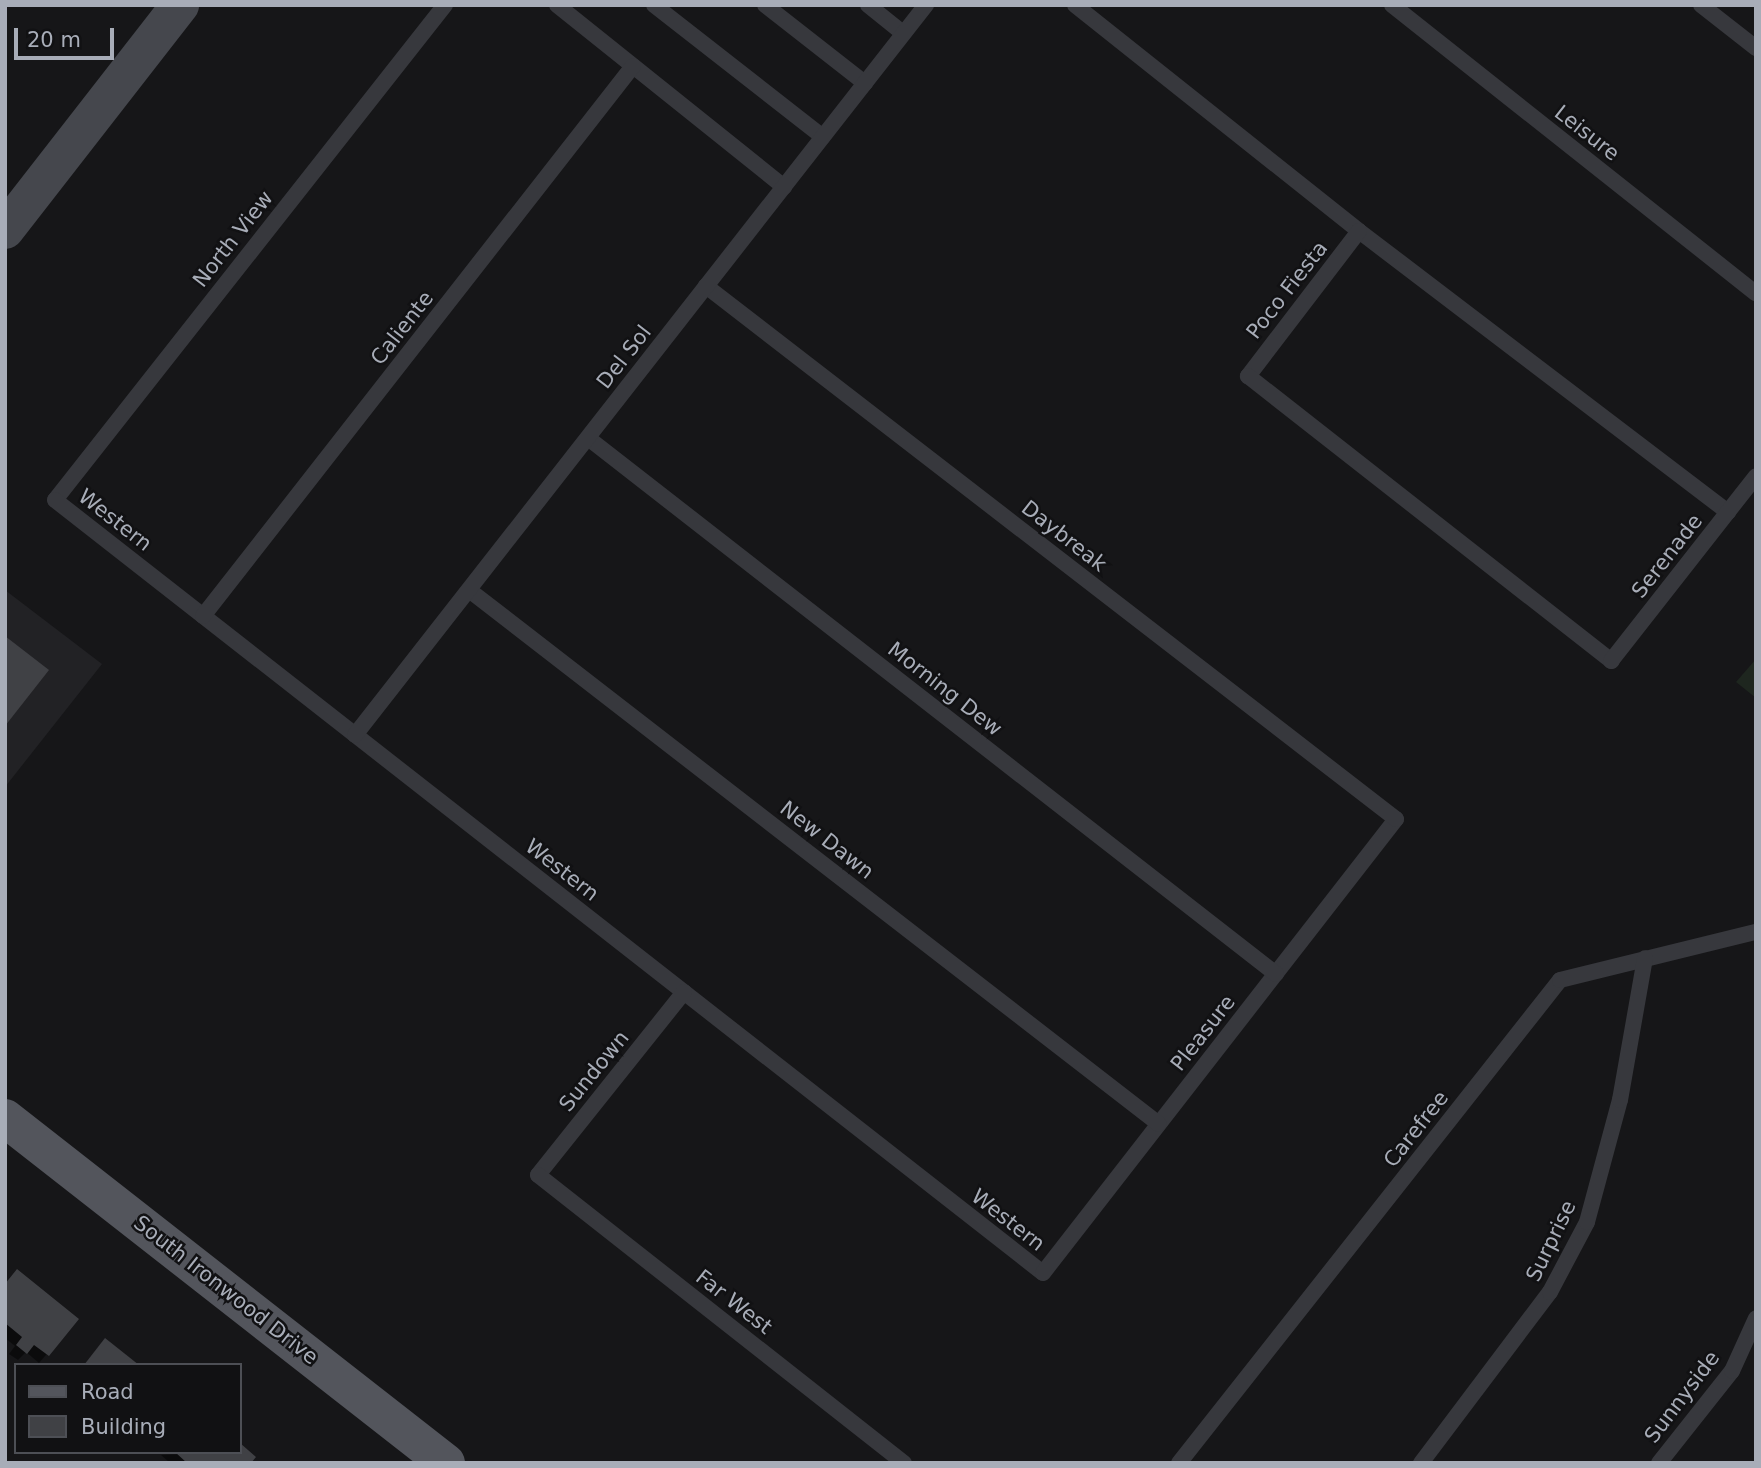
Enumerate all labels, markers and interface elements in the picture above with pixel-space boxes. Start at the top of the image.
scale bar [18,14,117,58]
text: 20 m [27,28,81,52]
street label: Leisure [1550,100,1624,166]
street label: North View [188,186,278,292]
street label: Poco Fiesta [1241,236,1333,344]
street label: Caliente [365,286,439,370]
street label: Del Sol [591,320,657,394]
street label: Western [73,484,157,556]
street label: Daybreak [1016,495,1112,577]
street label: Serenade [1626,509,1708,603]
street label: Morning Dew [883,637,1007,741]
street label: New Dawn [775,796,879,884]
street label: Western [520,834,604,906]
street label: Pleasure [1165,990,1241,1076]
street label: Sundown [554,1026,634,1116]
street label: Carefree [1378,1086,1454,1172]
street label: Western [966,1184,1050,1256]
street label: Surprise [1521,1196,1581,1286]
street label: South Ironwood Drive [129,1210,323,1370]
street label: Far West [691,1264,777,1340]
street label: Sunnyside [1639,1346,1725,1448]
legend [14,1363,242,1454]
text: Road [81,1380,134,1404]
text: Building [81,1415,166,1439]

